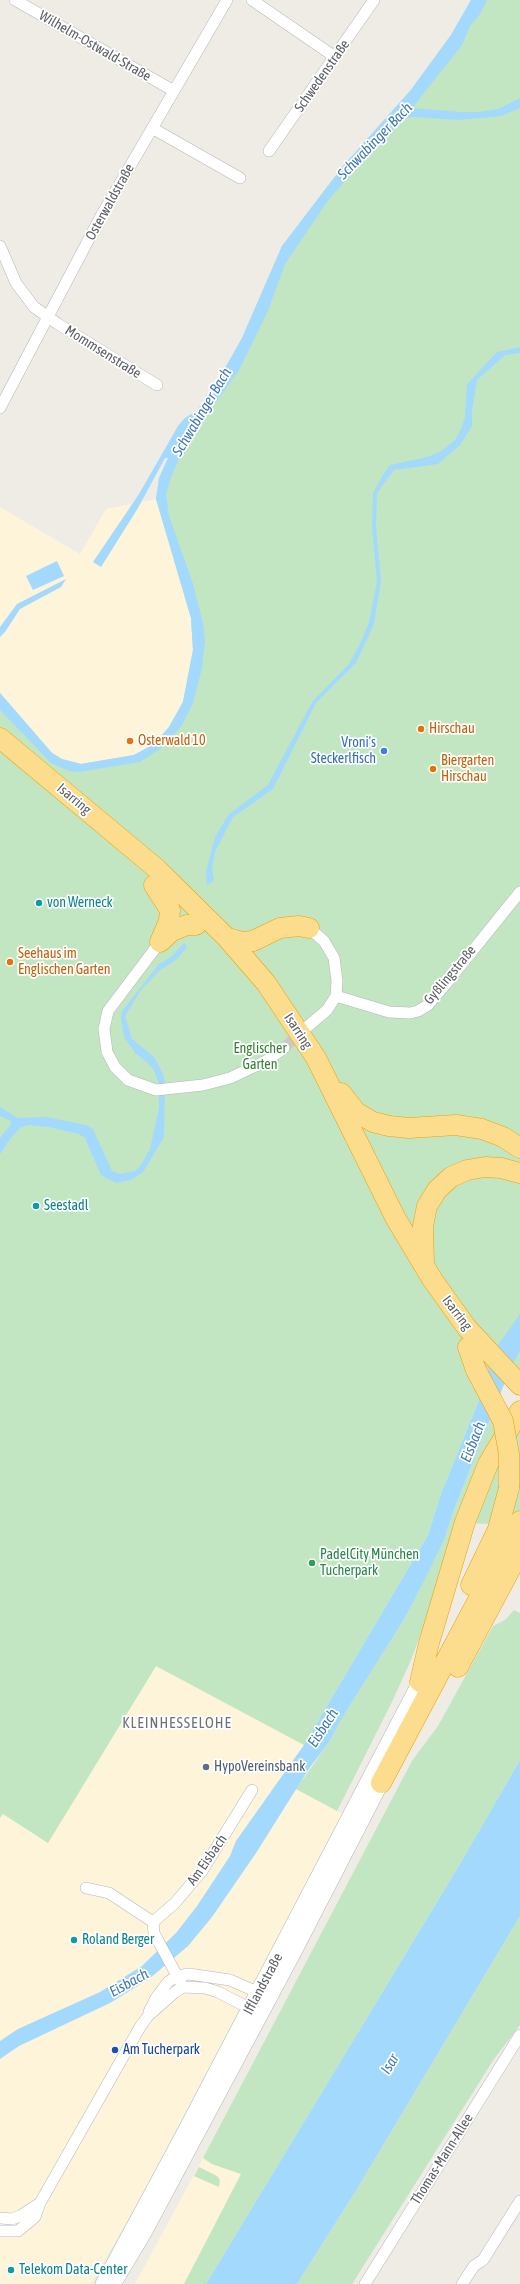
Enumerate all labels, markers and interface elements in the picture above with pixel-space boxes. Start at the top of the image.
street label: Wilhelm-Ostwald-Straße [36,7,154,85]
street label: Schwedenstraße [291,37,353,115]
water label: Schwabinger Bach [334,99,416,183]
street label: Osterwaldstraße [82,161,138,243]
street label: Mommsenstraße [62,322,144,382]
water label: Schwabinger Bach [169,365,235,459]
place label: Hirschau [429,721,475,737]
marker: Hirschau [416,724,426,734]
place label: Osterwald 10 [138,733,206,749]
place label: Vroni's Steckerlfisch [311,735,376,768]
marker: Osterwald 10 [125,736,135,746]
marker: Vroni's Steckerlfisch [379,746,389,756]
place label: Biergarten Hirschau [441,753,494,786]
marker: Biergarten Hirschau [428,764,438,774]
street label: Isarring [54,780,94,818]
place label: von Werneck [47,895,113,911]
marker: von Werneck [34,898,44,908]
street label: Gyßlingstraße [420,942,480,1008]
place label: Seehaus im Englischen Garten [18,946,111,978]
marker: Seehaus im Englischen Garten [5,957,15,967]
street label: Isarring [280,1010,316,1052]
park label: Englischer Garten [233,1041,287,1074]
place label: Seestadl [44,1198,88,1214]
marker: Seestadl [31,1201,41,1211]
street label: Isarring [438,1292,476,1334]
water label: Eisbach [457,1419,489,1465]
place label: PadelCity München Tucherpark [320,1547,419,1580]
marker: PadelCity München Tucherpark [307,1558,317,1568]
water label: Eisbach [304,1705,342,1751]
district label: KLEINHESSELOHE [122,1714,232,1732]
place label: HypoVereinsbank [214,1759,305,1775]
marker: HypoVereinsbank [201,1762,211,1772]
street label: Am Eisbach [183,1831,231,1889]
place label: Roland Berger [82,1932,154,1948]
marker: Roland Berger [69,1935,79,1945]
street label: Ifflandstraße [240,1950,286,2018]
water label: Eisbach [106,1965,152,2001]
place label: Am Tucherpark [123,2042,200,2058]
marker: Am Tucherpark [110,2045,120,2055]
water label: Isar [377,2051,403,2077]
street label: Thomas-Mann-Allee [407,2110,477,2208]
place label: Telekom Data-Center [19,2262,127,2278]
marker: Telekom Data-Center [6,2265,16,2275]

